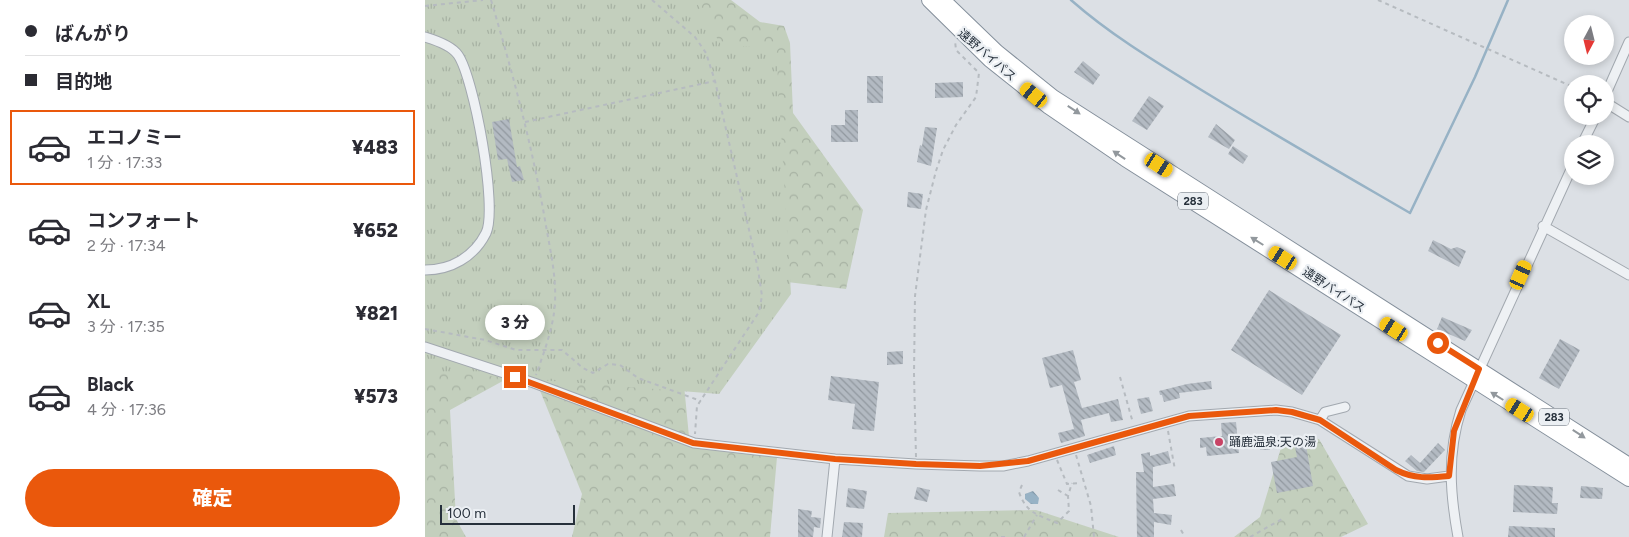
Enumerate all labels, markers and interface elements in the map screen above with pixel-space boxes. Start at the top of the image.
north arrow [1564,15,1614,65]
map controls [1564,15,1614,185]
text: ばんがり [55,22,131,45]
street label: 遠野バイパス [955,26,1019,84]
text: 目的地 [55,70,112,93]
button: locate [1564,75,1614,125]
car [1017,80,1050,110]
one-way arrow [1067,106,1080,115]
icon: car [27,125,72,170]
text: エコノミー [87,126,182,149]
button: layers [1564,135,1614,185]
text: ¥483 [352,136,398,159]
one-way arrow [1112,150,1126,159]
car [1142,151,1175,179]
text: 1 分 · 17:33 [87,153,162,172]
road number: 283 [1178,192,1208,210]
icon: car [27,208,72,253]
text: コンフォート [87,209,200,232]
text: ¥652 [353,219,398,242]
text: 2 分 · 17:34 [87,236,166,255]
one-way arrow [1250,236,1263,246]
car [1266,244,1299,272]
car [1508,258,1533,292]
street label: 遠野バイパス [1300,265,1368,315]
text: XL [87,290,110,313]
icon: car [27,291,72,336]
text: ¥821 [355,302,398,325]
callout: 3 分 [485,304,545,340]
text: 3 分 [501,313,529,332]
car [1377,315,1410,343]
text: 3 分 · 17:35 [87,317,165,336]
route start [1427,332,1449,354]
route end [504,366,526,388]
text: Black [87,373,134,396]
icon: car [27,374,72,419]
text: ¥573 [354,385,398,408]
one-way arrow [1490,391,1503,400]
car [1503,396,1536,424]
text: 4 分 · 17:36 [87,400,166,419]
road number: 283 [1539,408,1569,426]
one-way arrow [1573,429,1586,438]
place label: 踊鹿温泉;天の湯 [1229,435,1316,449]
marker: 踊鹿温泉;天の湯 [1213,436,1225,448]
button: 確定 [25,469,400,527]
scale bar [440,502,575,525]
text: 100 m [447,505,486,522]

